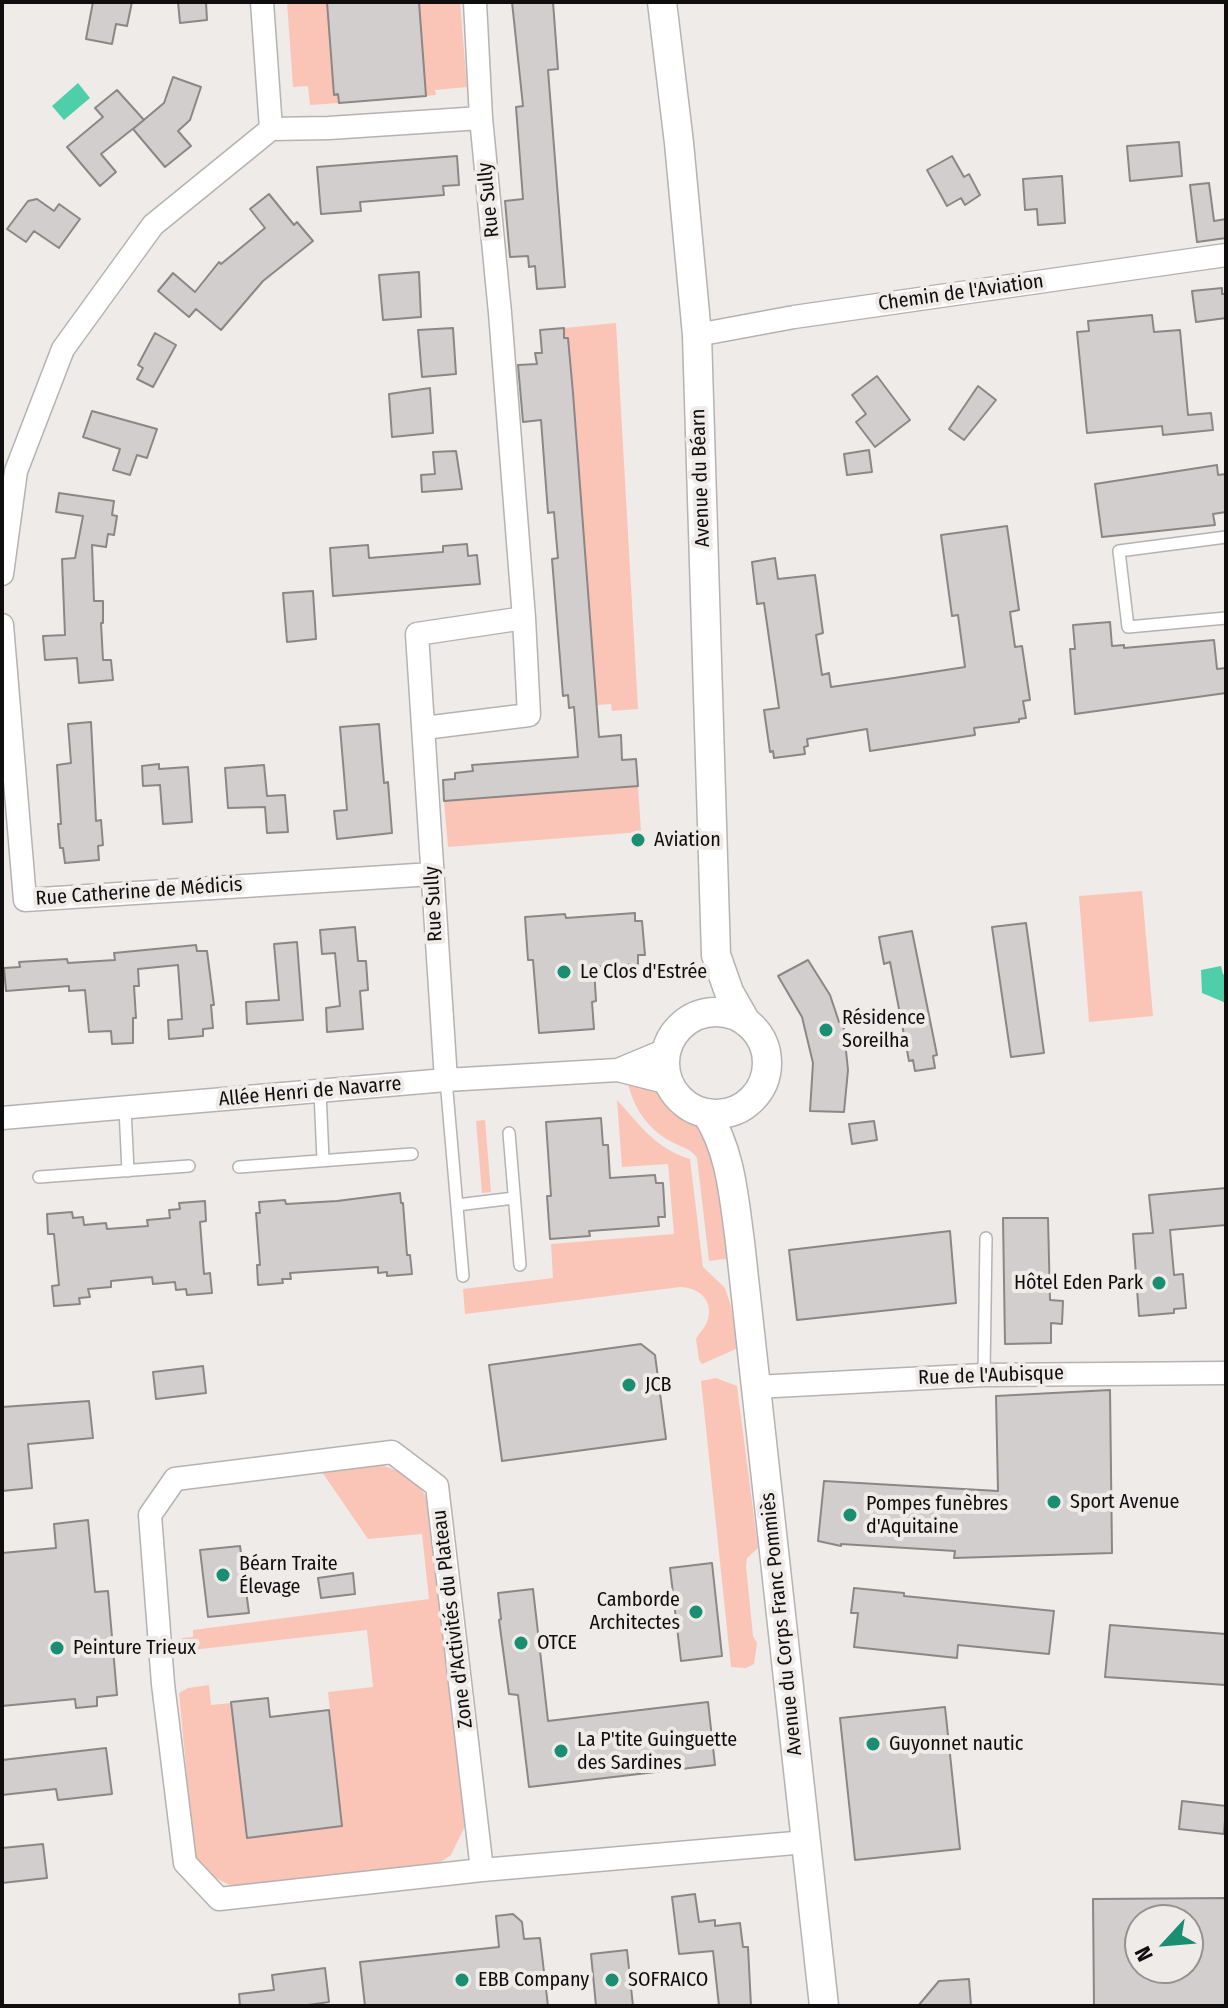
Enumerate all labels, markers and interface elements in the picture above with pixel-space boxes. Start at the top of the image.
street label: Rue Sully [473,161,505,239]
street label: Chemin de l'Aviation [877,270,1045,316]
street label: Avenue du Béarn [687,408,715,548]
place label: Aviation [654,828,721,852]
marker: Aviation [629,831,647,849]
street label: Rue Sully [420,866,448,942]
street label: Rue Catherine de Médicis [35,873,243,911]
place label: Le Clos d'Estrée [580,960,707,984]
marker: Le Clos d'Estrée [555,963,573,981]
place label: Résidence Soreilha [842,1006,925,1053]
marker: Résidence Soreilha [817,1021,835,1039]
street label: Allée Henri de Navarre [218,1072,402,1112]
place label: Hôtel Eden Park [1014,1271,1143,1295]
marker: Hôtel Eden Park [1150,1274,1168,1292]
street label: Rue de l'Aubisque [918,1361,1064,1391]
place label: JCB [645,1373,672,1397]
marker: JCB [620,1376,638,1394]
place label: Sport Avenue [1070,1490,1179,1514]
street label: Avenue du Corps Franc Pommiès [756,1491,808,1757]
place label: Pompes funèbres d'Aquitaine [866,1492,1008,1539]
marker: Sport Avenue [1045,1493,1063,1511]
marker: Pompes funèbres d'Aquitaine [841,1506,859,1524]
street label: Zone d'Activités du Plateau [428,1508,478,1730]
place label: Béarn Traite Élevage [239,1552,338,1599]
marker: Béarn Traite Élevage [214,1566,232,1584]
place label: Camborde Architectes [590,1588,680,1635]
marker: Camborde Architectes [687,1603,705,1621]
place label: OTCE [537,1631,577,1655]
marker: OTCE [512,1634,530,1652]
place label: Peinture Trieux [73,1636,196,1660]
marker: Peinture Trieux [48,1639,66,1657]
place label: La P'tite Guinguette des Sardines [577,1728,737,1775]
place label: Guyonnet nautic [889,1732,1023,1756]
marker: Guyonnet nautic [864,1735,882,1753]
marker: La P'tite Guinguette des Sardines [552,1742,570,1760]
north arrow [1124,1904,1204,1984]
text: N [1129,1942,1159,1966]
place label: EBB Company [478,1968,589,1992]
place label: SOFRAICO [628,1968,708,1992]
marker: EBB Company [453,1971,471,1989]
marker: SOFRAICO [603,1971,621,1989]

